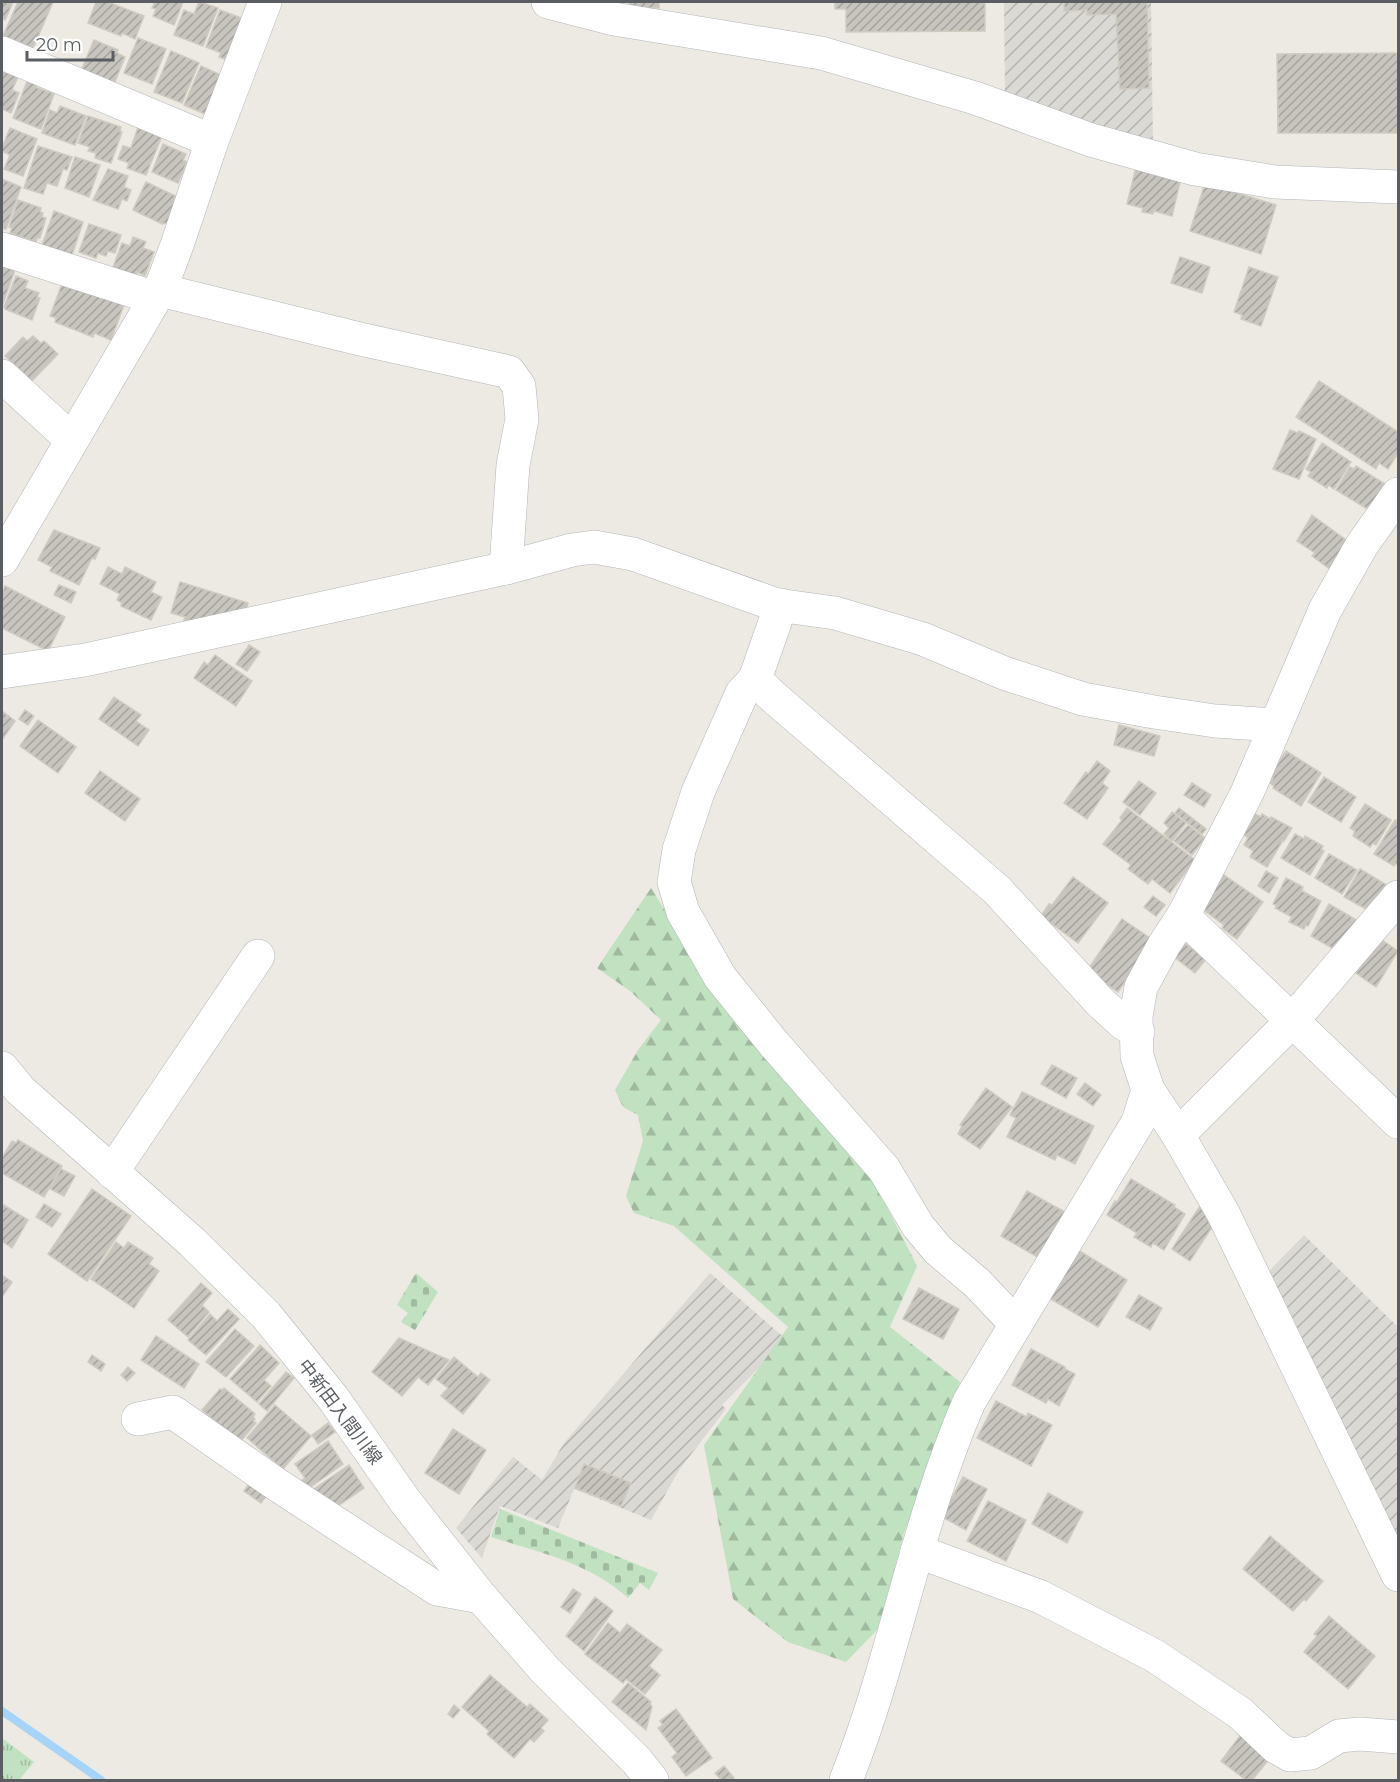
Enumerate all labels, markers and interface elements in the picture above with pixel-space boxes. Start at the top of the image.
scale bar [27,24,112,62]
text: 20 m [36,34,82,56]
street label: 中新田入間川線 [293,1355,387,1469]

